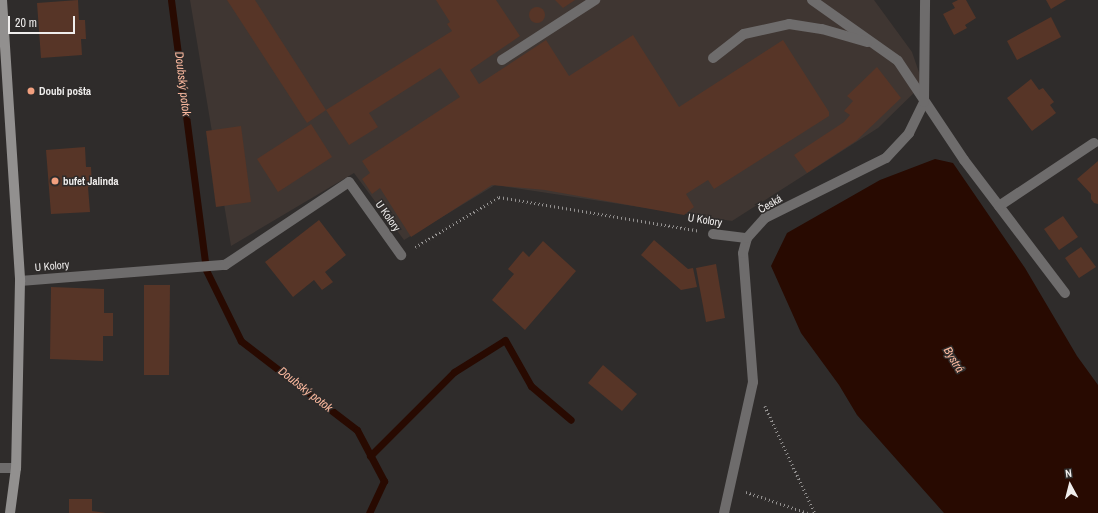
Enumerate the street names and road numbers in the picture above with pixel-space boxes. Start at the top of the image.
street label: Česká [756,192,784,216]
street label: U Kolory [373,198,403,234]
street label: U Kolory [687,211,723,229]
street label: U Kolory [34,258,70,274]

